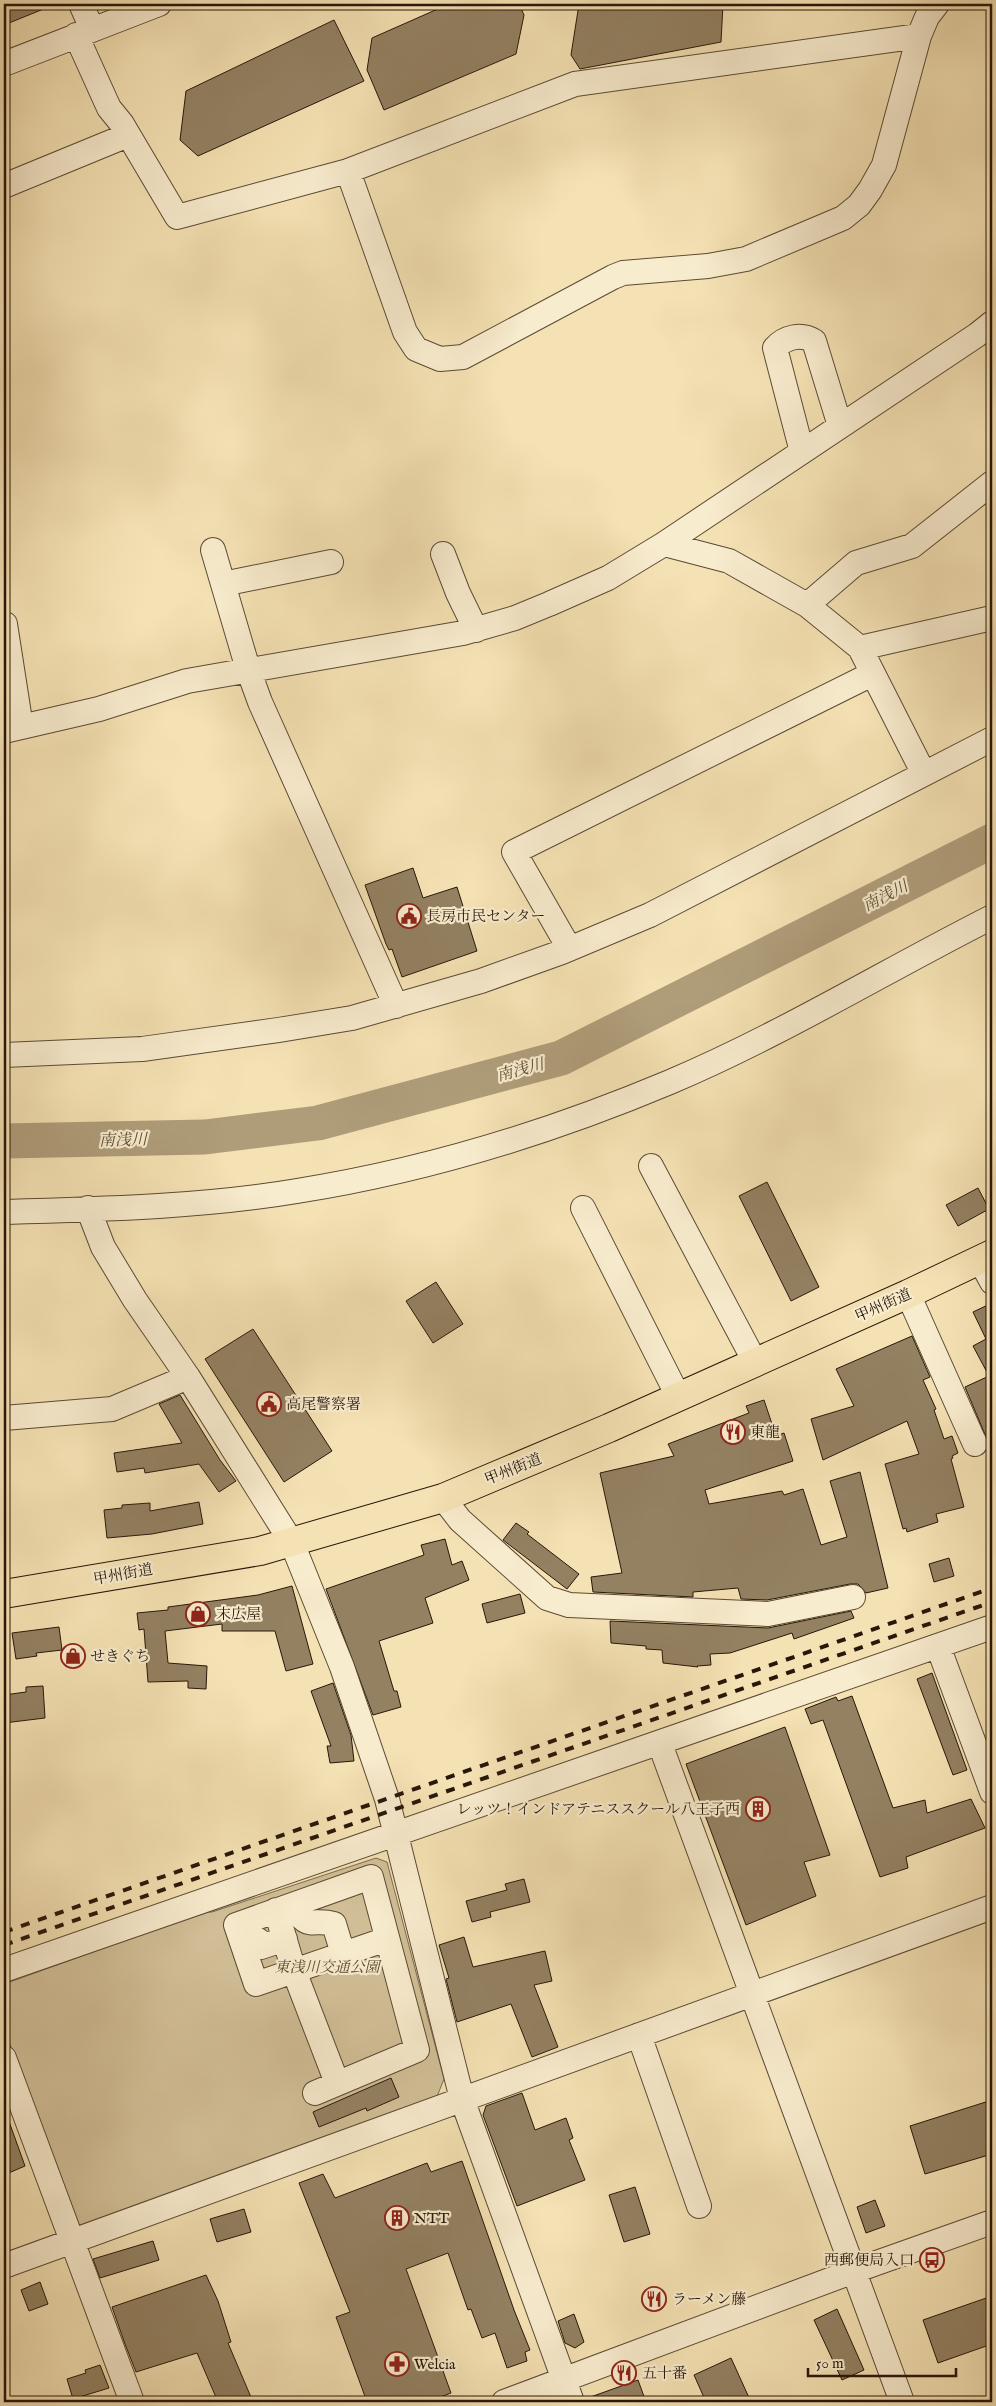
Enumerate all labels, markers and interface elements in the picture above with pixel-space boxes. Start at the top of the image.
water label: 南浅川 [860,876,914,917]
public building icon: 長房市民センター [396,903,422,929]
place label: 長房市民センター [426,907,545,926]
water label: 南浅川 [495,1055,548,1087]
water label: 南浅川 [99,1131,149,1151]
street label: 甲州街道 [852,1285,914,1326]
public building icon: 高尾警察署 [256,1391,282,1417]
place label: 高尾警察署 [286,1395,361,1414]
restaurant icon: 東龍 [720,1419,746,1445]
place label: 東龍 [750,1423,780,1442]
street label: 甲州街道 [482,1449,545,1490]
street label: 甲州街道 [92,1560,154,1589]
shop icon: 末広屋 [185,1601,211,1627]
place label: 末広屋 [216,1605,261,1624]
shop icon: せきぐち [60,1643,86,1669]
place label: せきぐち [90,1647,150,1666]
building icon: レッツ！インドアテニススクール八王子西 [745,1796,771,1822]
place label: レッツ！インドアテニススクール八王子西 [456,1800,740,1819]
park label: 東浅川交通公園 [274,1958,382,1977]
building icon: NTT [384,2205,410,2231]
place label: NTT [414,2209,449,2228]
bus stop icon: 西郵便局入口 [919,2247,945,2273]
place label: 西郵便局入口 [824,2251,914,2270]
restaurant icon: ラーメン藤 [641,2286,667,2312]
place label: ラーメン藤 [672,2290,746,2309]
scale bar [808,2346,956,2378]
pharmacy icon: Welcia [384,2351,410,2377]
text: 50 m [816,2354,844,2373]
place label: Welcia [414,2355,456,2374]
restaurant icon: 五十番 [611,2360,637,2386]
place label: 五十番 [642,2364,687,2383]

